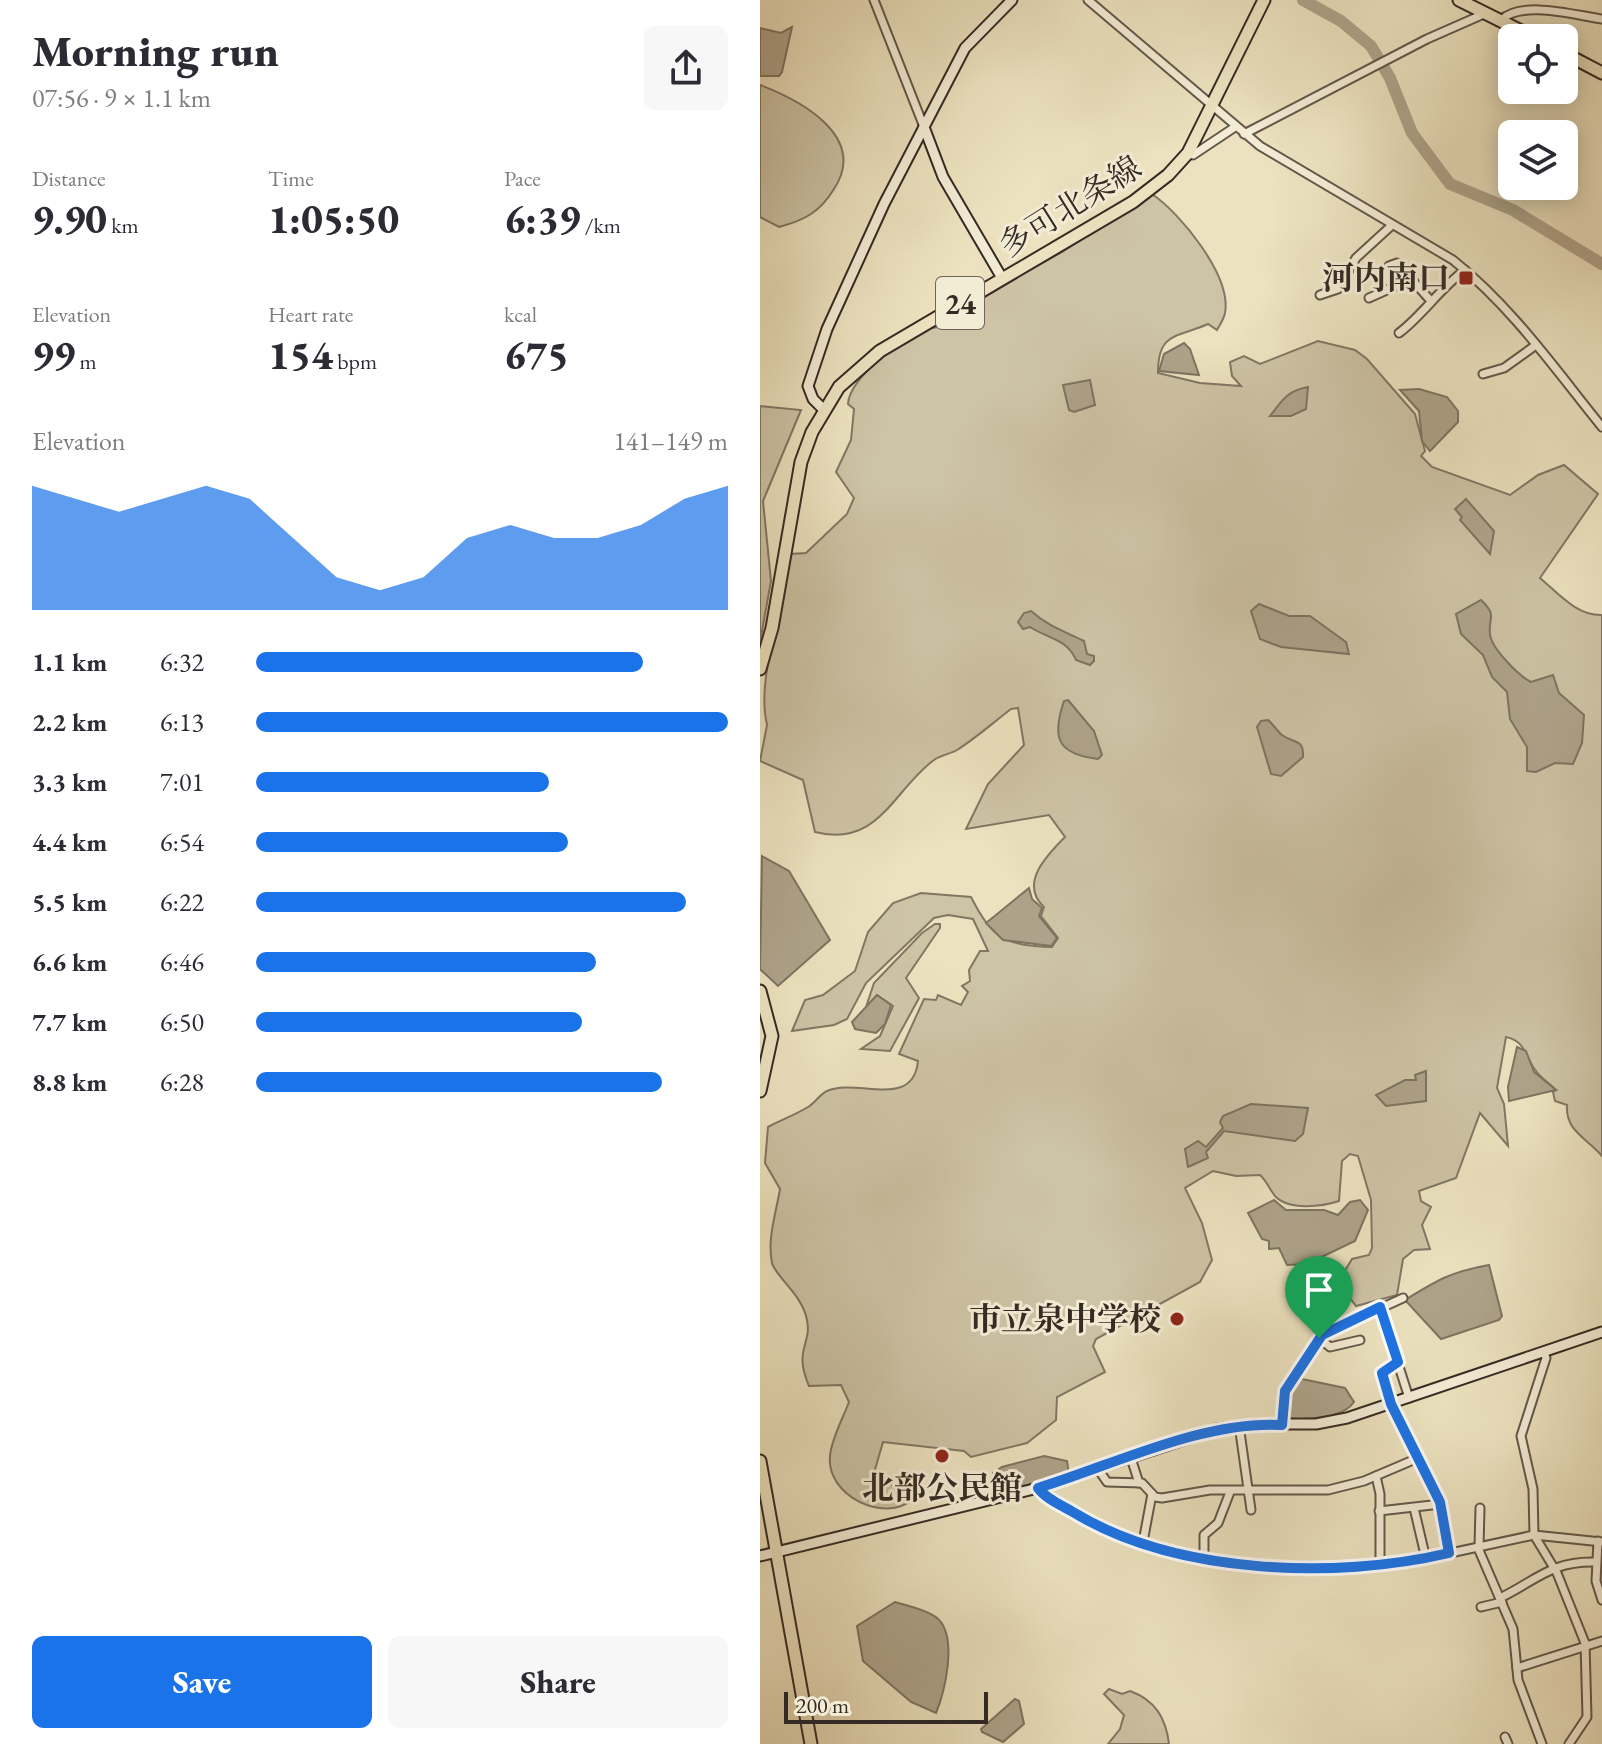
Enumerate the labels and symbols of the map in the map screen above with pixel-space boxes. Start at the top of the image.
street label: 多可北条線 [991,146,1149,266]
place label: 河内南口 [1322,257,1450,299]
marker: 河内南口 [1457,269,1475,287]
road number: 24 [936,277,984,329]
pin [1285,1256,1353,1338]
place label: 市立泉中学校 [969,1298,1161,1340]
marker: 市立泉中学校 [1168,1310,1186,1328]
marker: 北部公民館 [933,1447,951,1465]
place label: 北部公民館 [862,1467,1022,1509]
scale bar [784,1688,988,1724]

